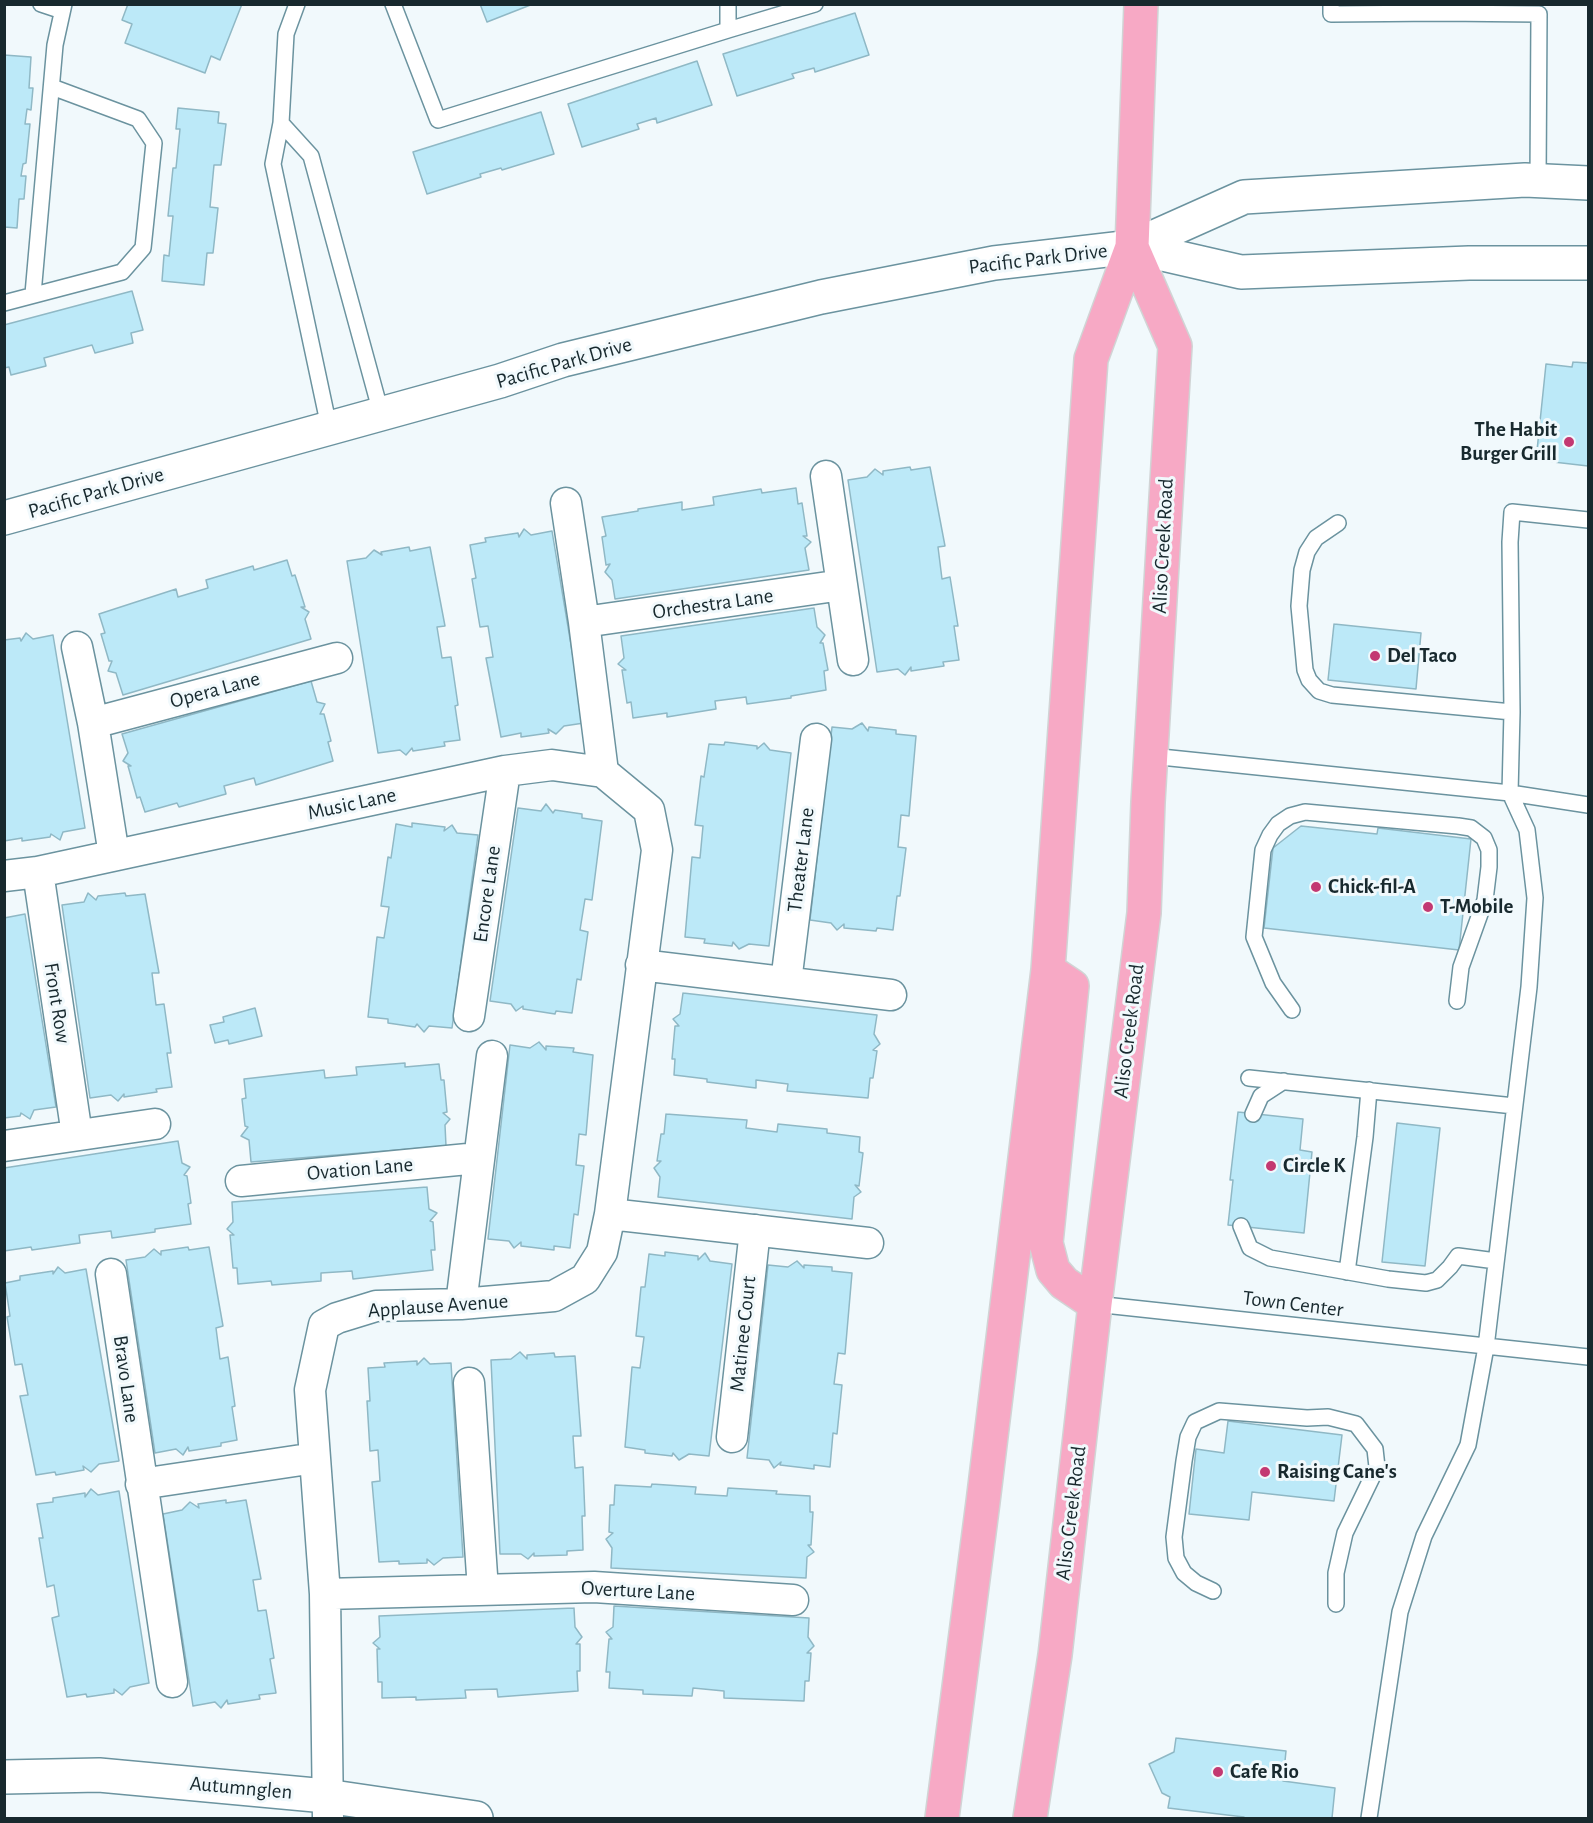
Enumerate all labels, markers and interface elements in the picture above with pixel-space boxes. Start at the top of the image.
street label: Pacific Park Drive [967,238,1109,280]
street label: Pacific Park Drive [493,332,635,394]
place label: The Habit Burger Grill [1460,417,1557,467]
marker: The Habit Burger Grill [1562,435,1576,449]
street label: Pacific Park Drive [25,462,167,524]
street label: Aliso Creek Road [1147,478,1179,614]
street label: Orchestra Lane [651,583,775,625]
place label: Del Taco [1387,643,1457,669]
marker: Del Taco [1368,649,1382,663]
street label: Opera Lane [167,666,263,714]
street label: Music Lane [305,782,399,826]
street label: Theater Lane [782,806,820,914]
street label: Encore Lane [468,844,506,944]
place label: Chick-fil-A [1328,874,1416,900]
marker: Chick-fil-A [1309,880,1323,894]
place label: T-Mobile [1440,894,1514,920]
marker: T-Mobile [1421,900,1435,914]
street label: Front Row [38,961,76,1045]
street label: Aliso Creek Road [1108,962,1150,1100]
street label: Ovation Lane [306,1152,414,1186]
place label: Circle K [1283,1153,1346,1179]
marker: Circle K [1264,1159,1278,1173]
street label: Matinee Court [724,1275,762,1393]
street label: Town Center [1241,1285,1345,1323]
street label: Applause Avenue [367,1289,509,1323]
street label: Bravo Lane [107,1334,145,1424]
street label: Aliso Creek Road [1050,1444,1092,1582]
place label: Raising Cane's [1277,1459,1397,1485]
marker: Raising Cane's [1258,1465,1272,1479]
street label: Overture Lane [580,1575,696,1607]
place label: Cafe Rio [1230,1759,1299,1785]
marker: Cafe Rio [1211,1765,1225,1779]
street label: Autumnglen [189,1771,293,1805]

